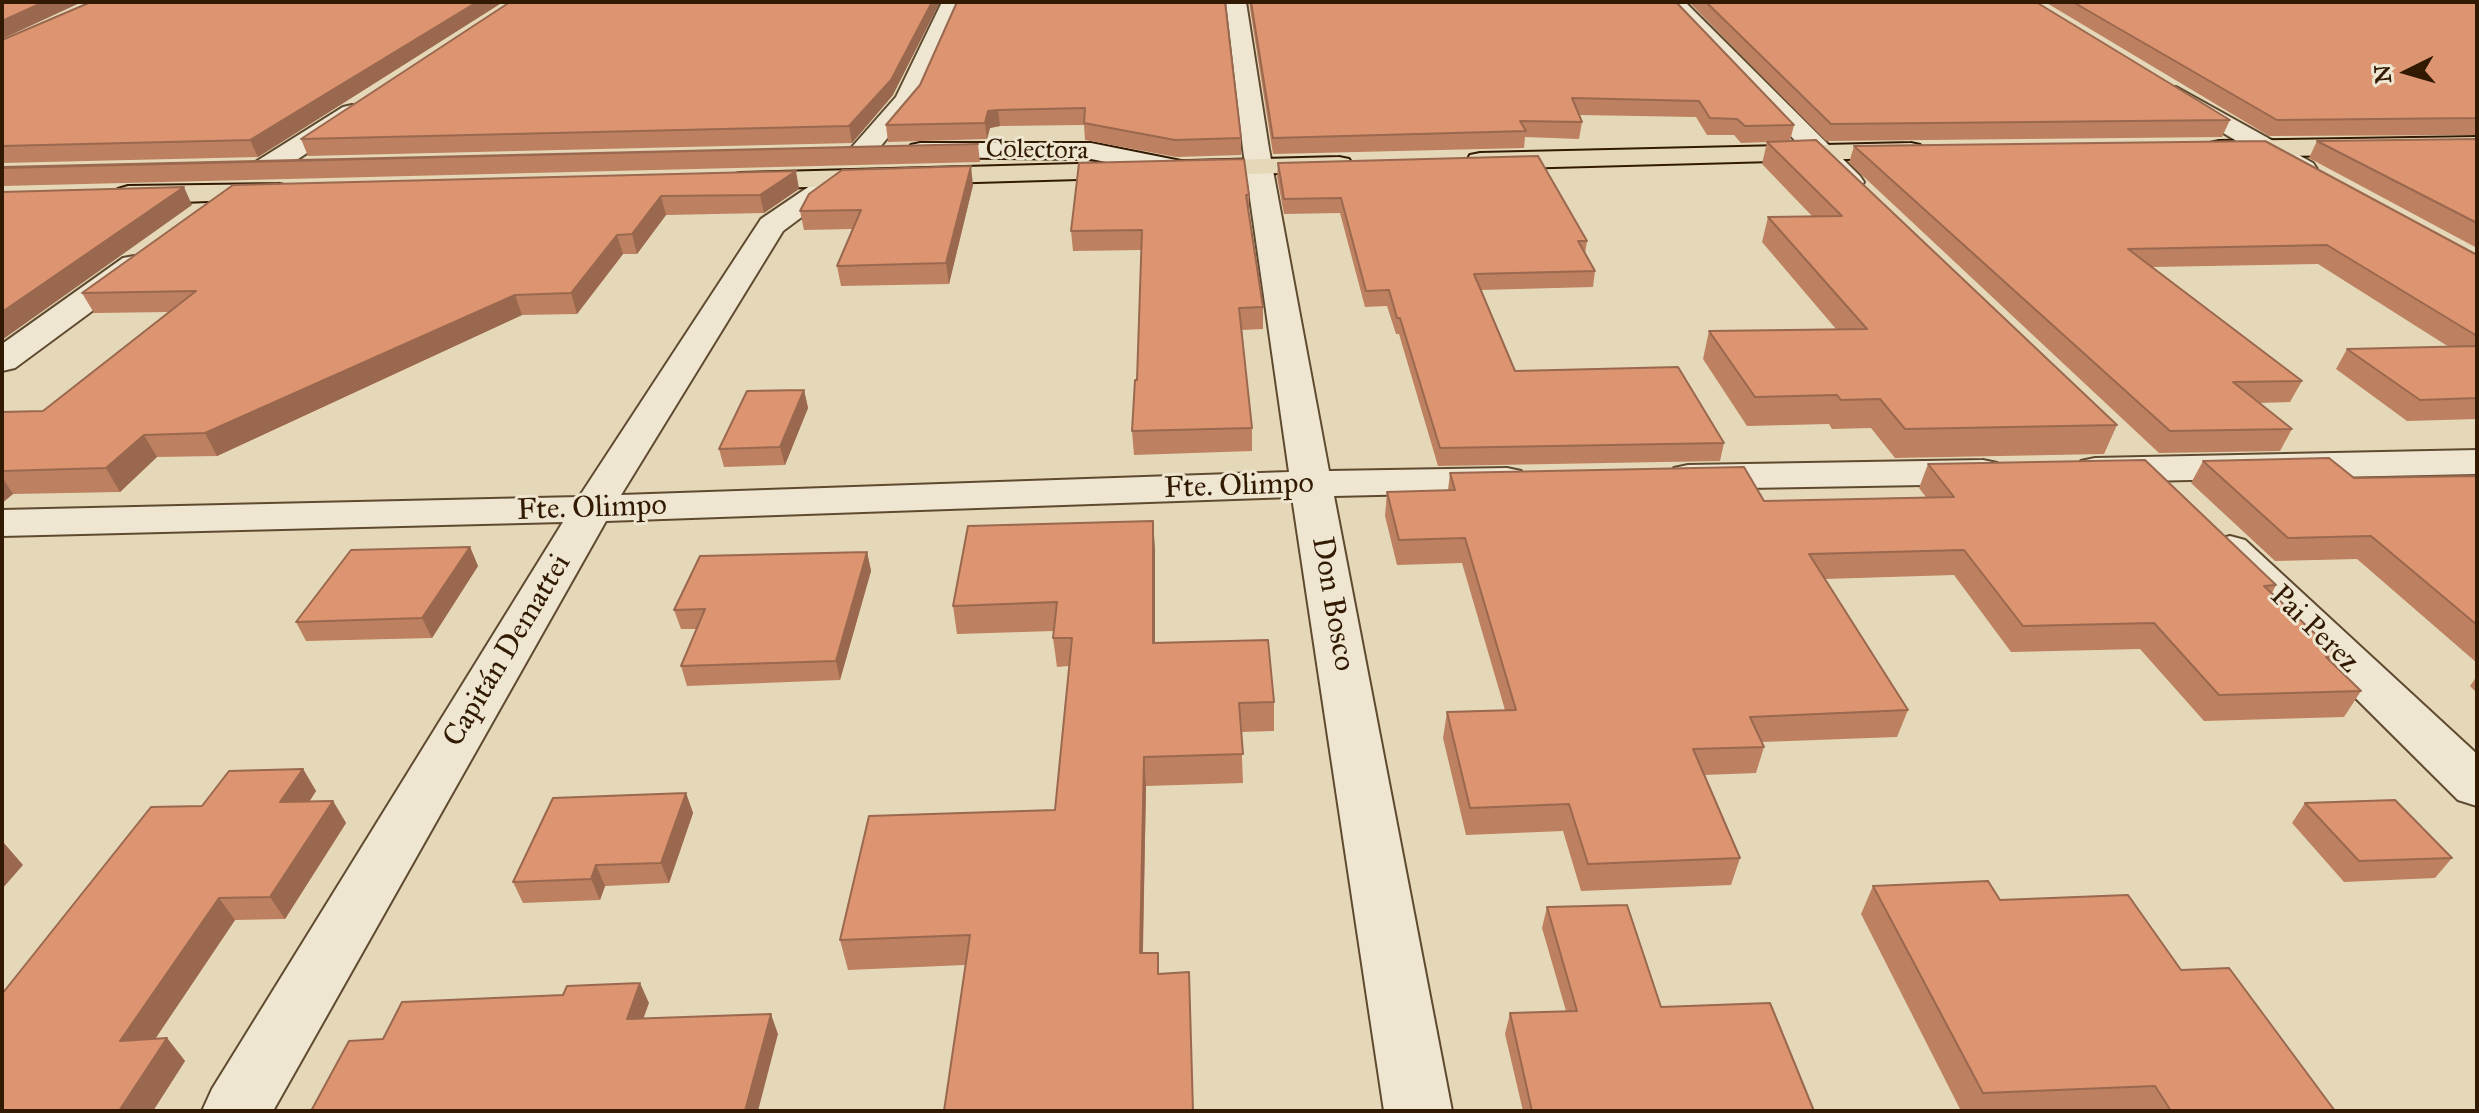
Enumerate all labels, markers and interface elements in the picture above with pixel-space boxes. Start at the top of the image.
north arrow [2367,32,2447,112]
text: N [2368,64,2397,85]
street label: Colectora [985,135,1089,167]
street label: Fte. Olimpo [1163,466,1315,508]
street label: Fte. Olimpo [516,488,668,530]
street label: Don Bosco [1302,534,1362,674]
street label: Capitán Demattei [436,548,580,754]
street label: Pai Perez [2262,579,2366,681]

